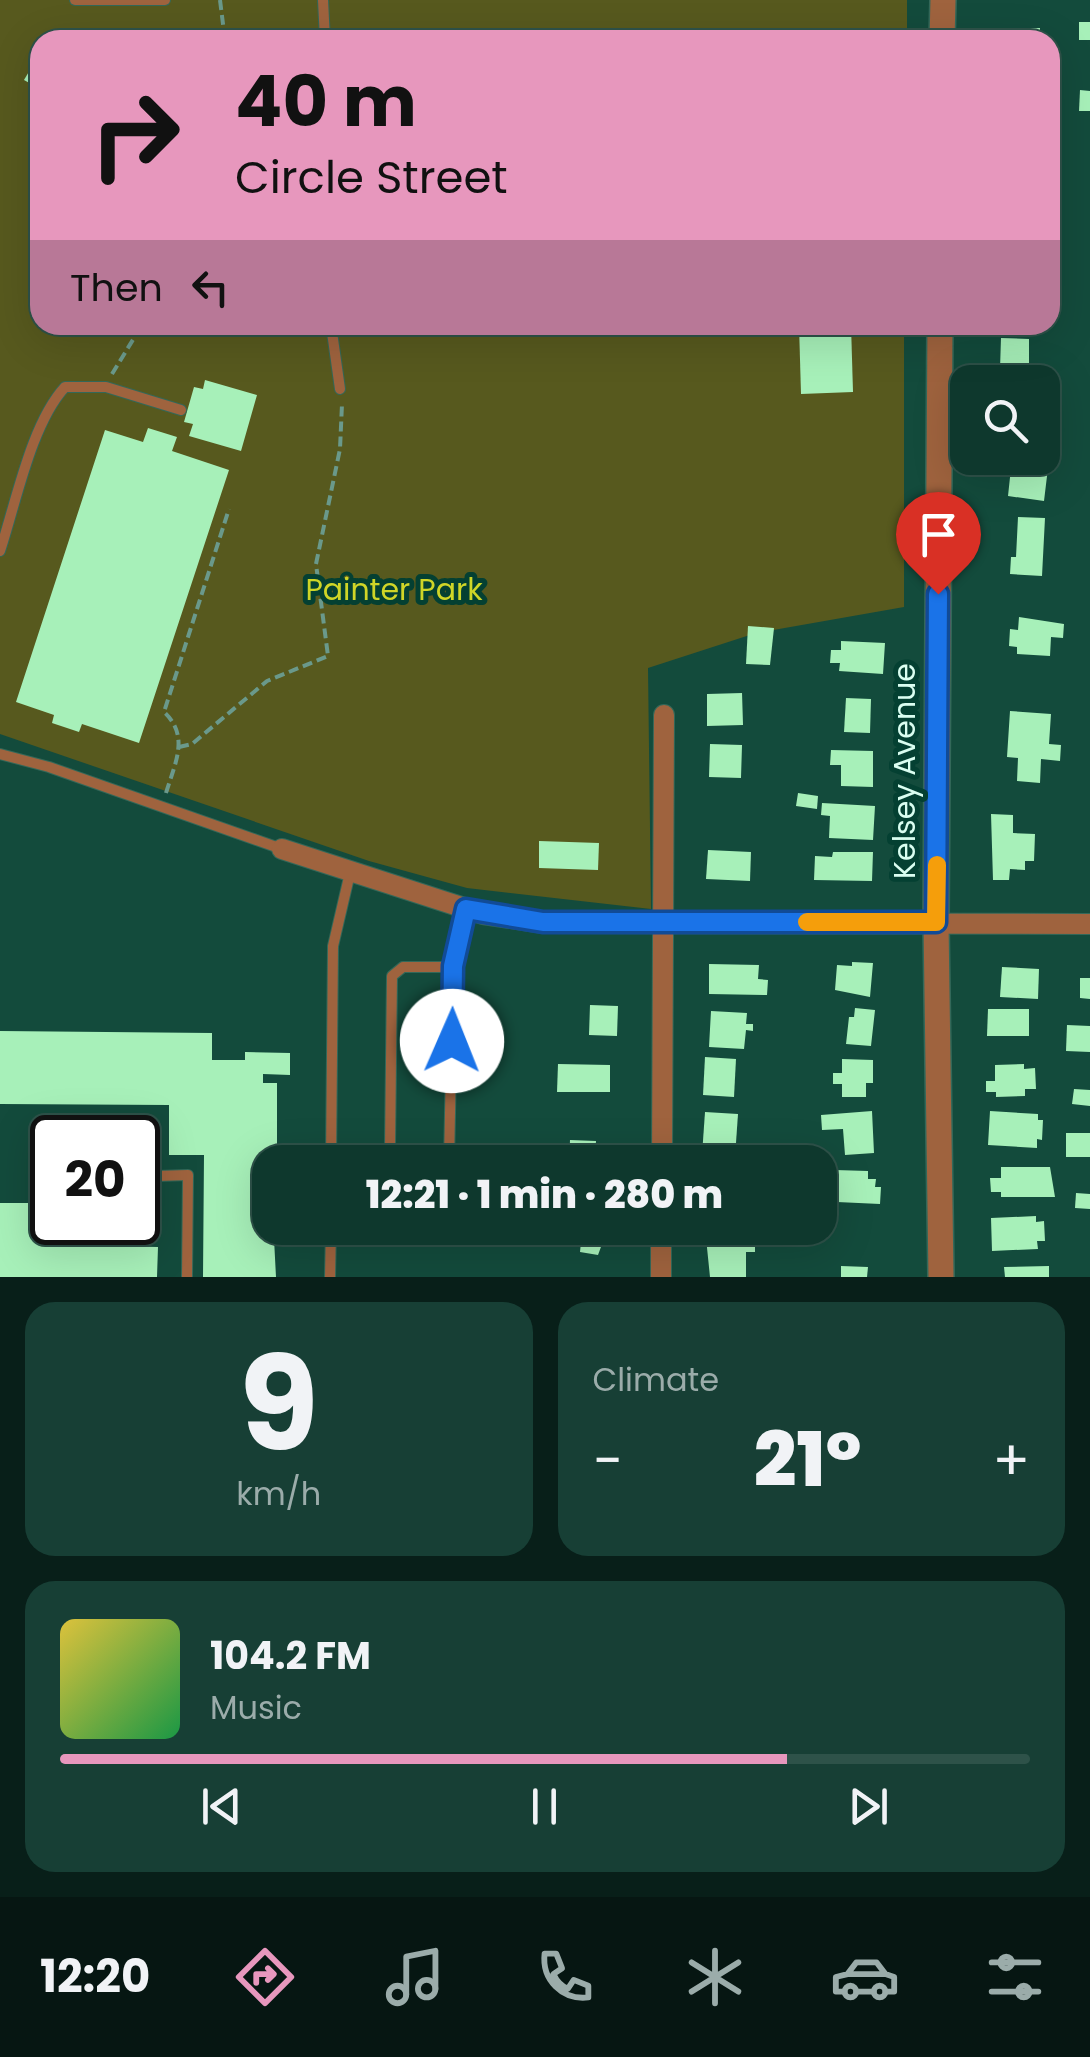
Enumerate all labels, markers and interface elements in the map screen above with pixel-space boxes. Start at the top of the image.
text: 40 m [235,52,417,151]
icon: right [70,70,200,200]
text: Circle Street [235,146,508,209]
icon: left [183,260,238,315]
text: Then [70,261,163,314]
map controls [950,365,1060,475]
button: search [950,365,1060,475]
pin [896,492,981,595]
icon: arrive [911,507,966,562]
park label: Painter Park [305,568,483,611]
street label: Kelsey Avenue [883,663,926,879]
position arrow [400,989,504,1093]
speed limit sign: 20 [30,1115,160,1245]
text: 12:21 · 1 min · 280 m [366,1168,723,1221]
text: 9 [239,1313,319,1496]
text: Climate [593,1357,719,1402]
text: 21° [754,1407,861,1512]
text: − [593,1422,623,1499]
text: + [992,1422,1030,1499]
text: km/h [236,1471,321,1516]
text: 104.2 FM [210,1629,371,1682]
text: Music [210,1685,302,1730]
icon: previous [194,1779,249,1834]
icon: pause [517,1779,572,1834]
icon: next [841,1779,896,1834]
icon: directions [230,1942,300,2012]
icon: music [380,1942,450,2012]
icon: phone [530,1942,600,2012]
icon: climate [680,1942,750,2012]
icon: car [830,1942,900,2012]
icon: filters [980,1942,1050,2012]
text: 12:20 [40,1945,150,2008]

